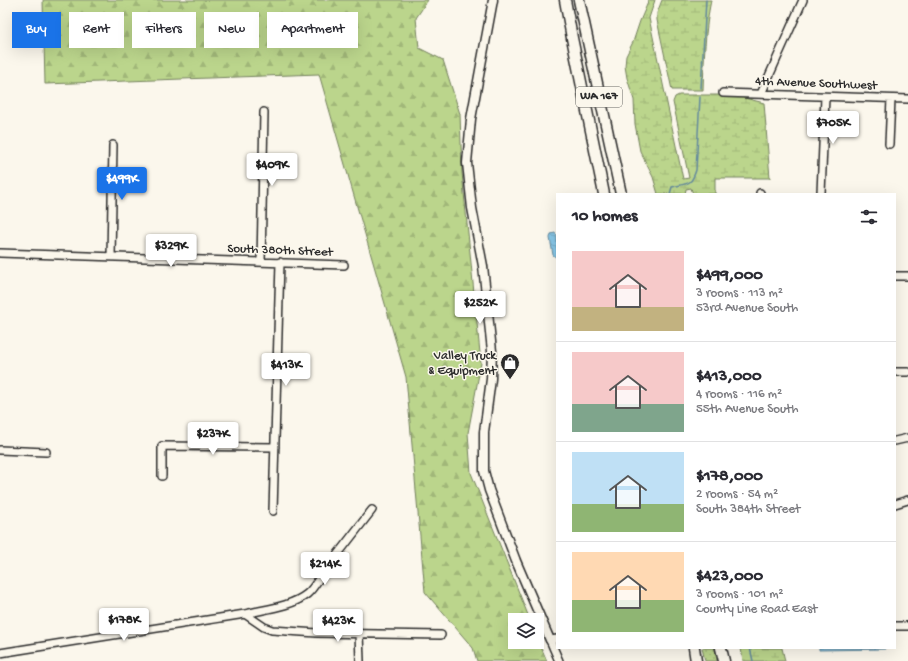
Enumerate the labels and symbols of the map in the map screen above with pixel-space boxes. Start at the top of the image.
street label: 4th Avenue Southwest [755,74,879,94]
road number: WA 167 [576,87,622,107]
pin: $705K [805,111,861,145]
pin: $409K [244,153,300,187]
pin: $499K [94,167,150,201]
pin: $329K [143,234,199,268]
street label: South 380th Street [227,242,335,260]
pin: $252K [452,291,508,325]
place label: Valley Truck & Equipment [428,349,498,379]
shop icon: Valley Truck & Equipment [499,352,521,380]
pin: $413K [258,353,314,387]
pin: $237K [185,422,241,456]
pin: $214K [297,552,353,586]
pin: $178K [96,608,152,642]
pin: $423K [310,609,366,643]

